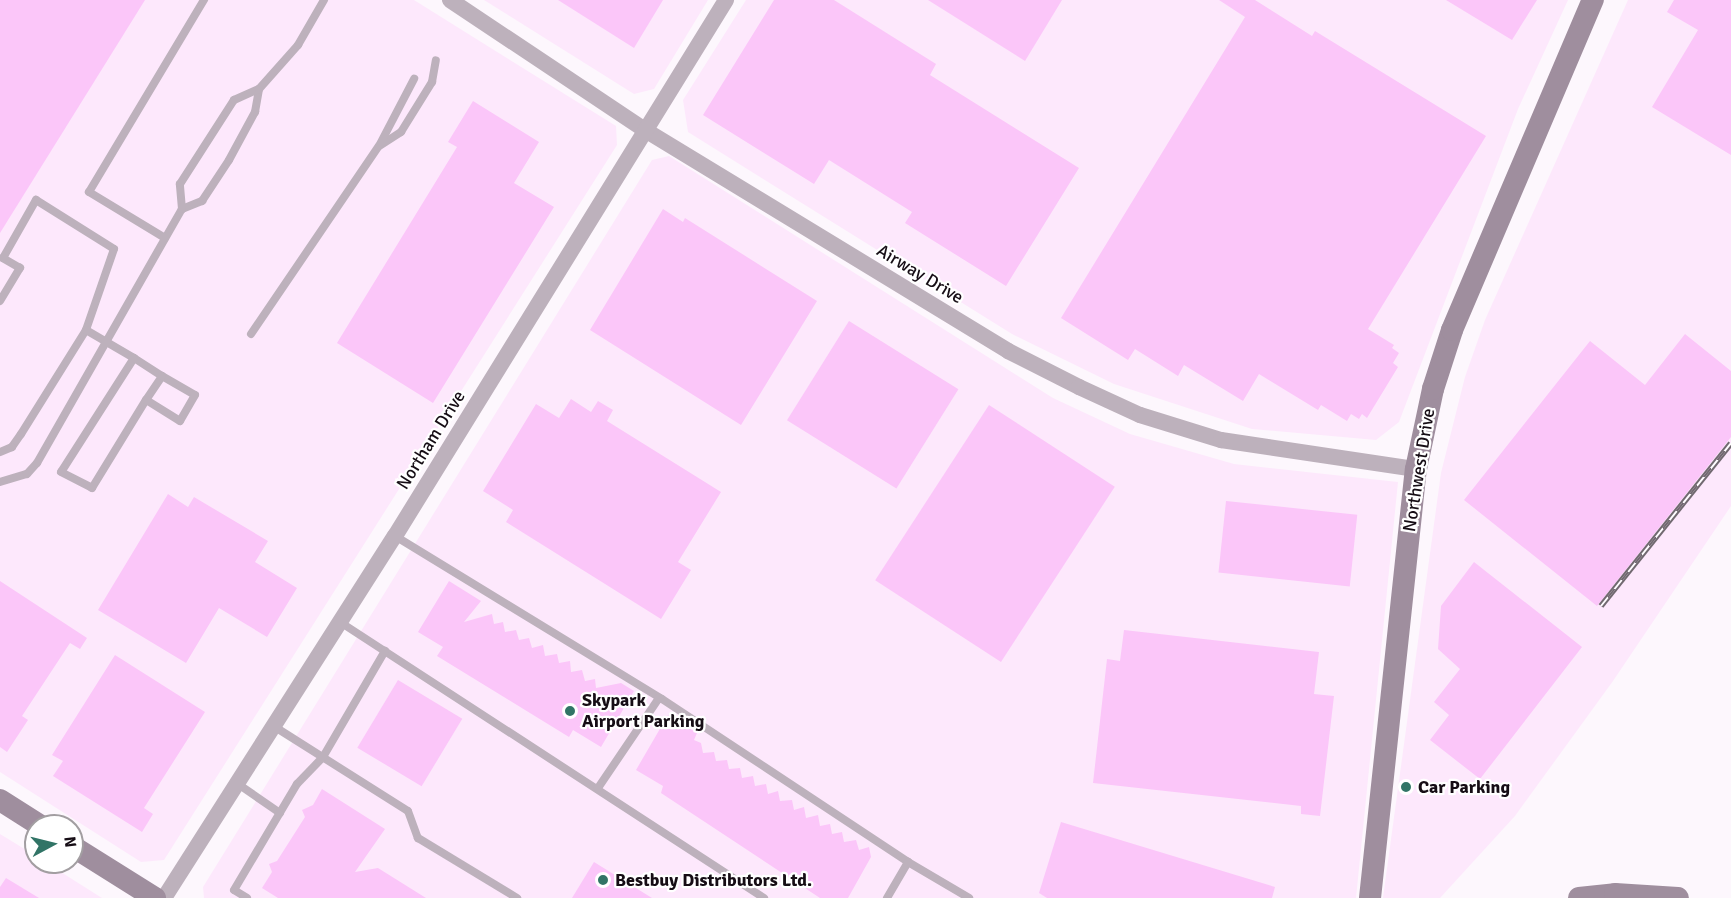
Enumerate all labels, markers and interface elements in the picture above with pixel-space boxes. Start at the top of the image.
street label: Airway Drive [873,240,967,308]
street label: Northam Drive [392,387,470,493]
street label: Northwest Drive [1399,407,1439,533]
place label: Skypark Airport Parking [582,690,704,732]
marker: Skypark Airport Parking [563,704,577,718]
place label: Car Parking [1418,776,1510,798]
marker: Car Parking [1399,780,1413,794]
north arrow [24,814,84,874]
text: N [59,835,80,849]
place label: Bestbuy Distributors Ltd. [615,869,812,891]
marker: Bestbuy Distributors Ltd. [596,873,610,887]

